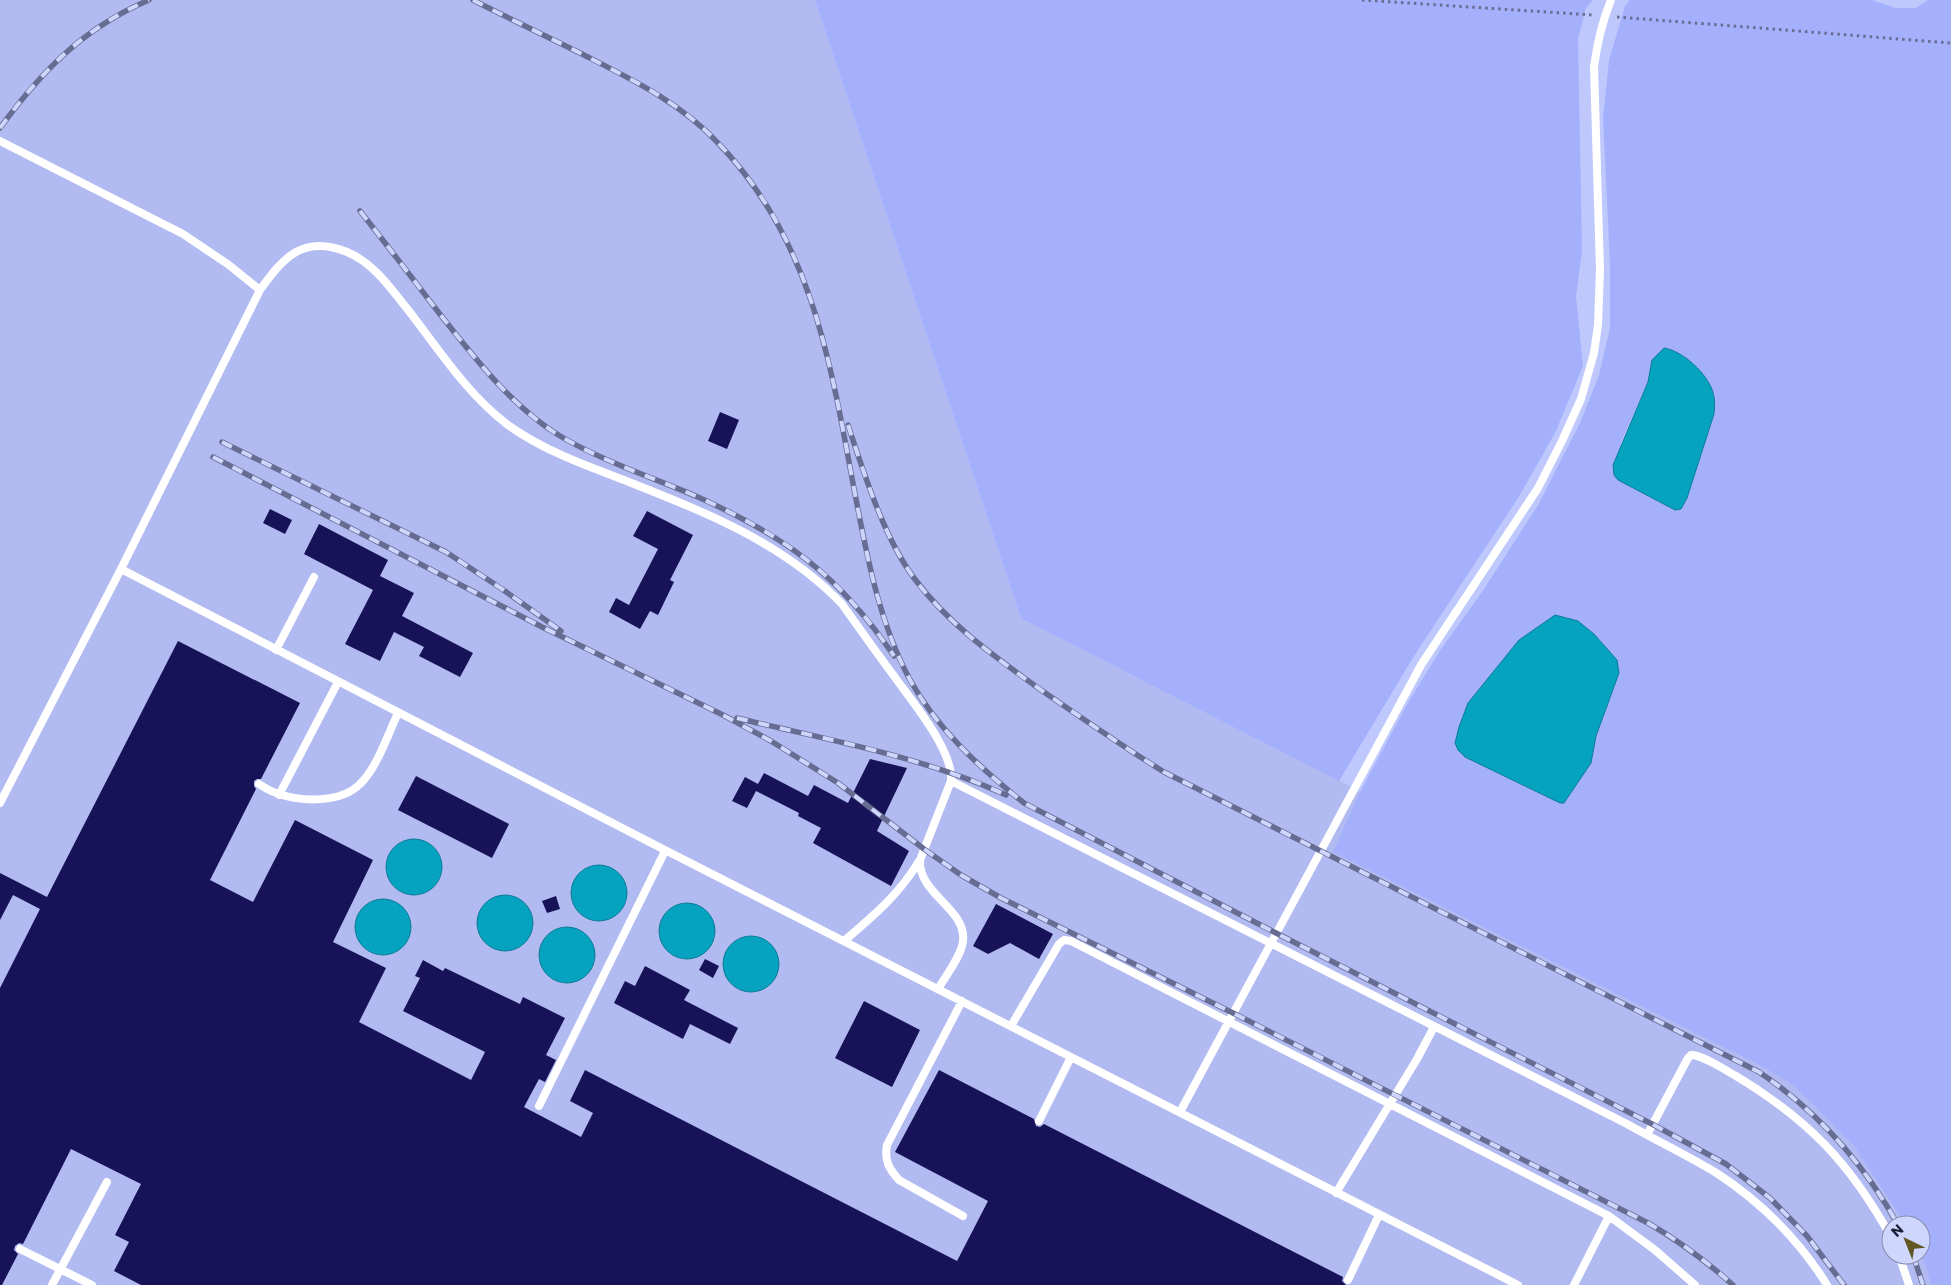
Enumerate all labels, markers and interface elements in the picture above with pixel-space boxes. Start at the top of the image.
north arrow [1881,1215,1931,1265]
text: N [1886,1220,1908,1241]

